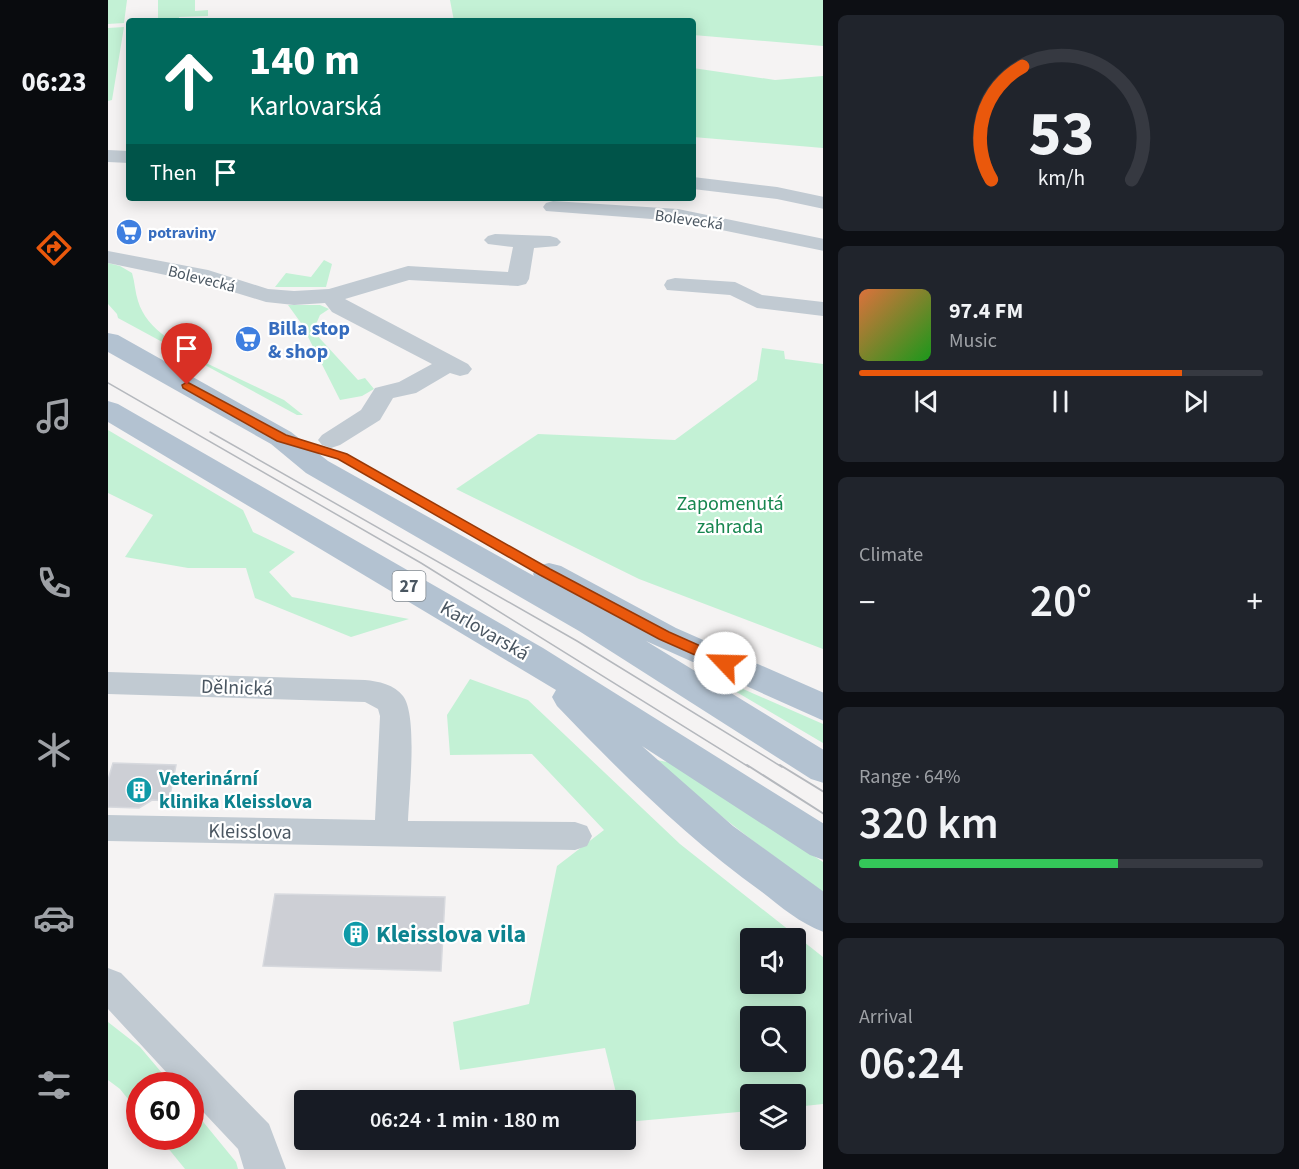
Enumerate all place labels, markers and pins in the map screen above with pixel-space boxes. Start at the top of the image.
supermarket icon: potraviny [114,217,144,247]
place label: potraviny [148,222,217,244]
place label: Billa stop & shop [268,315,350,366]
pin [161,323,212,385]
supermarket icon: Billa stop & shop [233,324,263,354]
place label: Veterinární klinika Kleisslova [158,765,312,816]
building icon: Veterinární klinika Kleisslova [124,775,154,805]
place label: Kleisslova vila [376,917,526,952]
building icon: Kleisslova vila [341,919,371,949]

